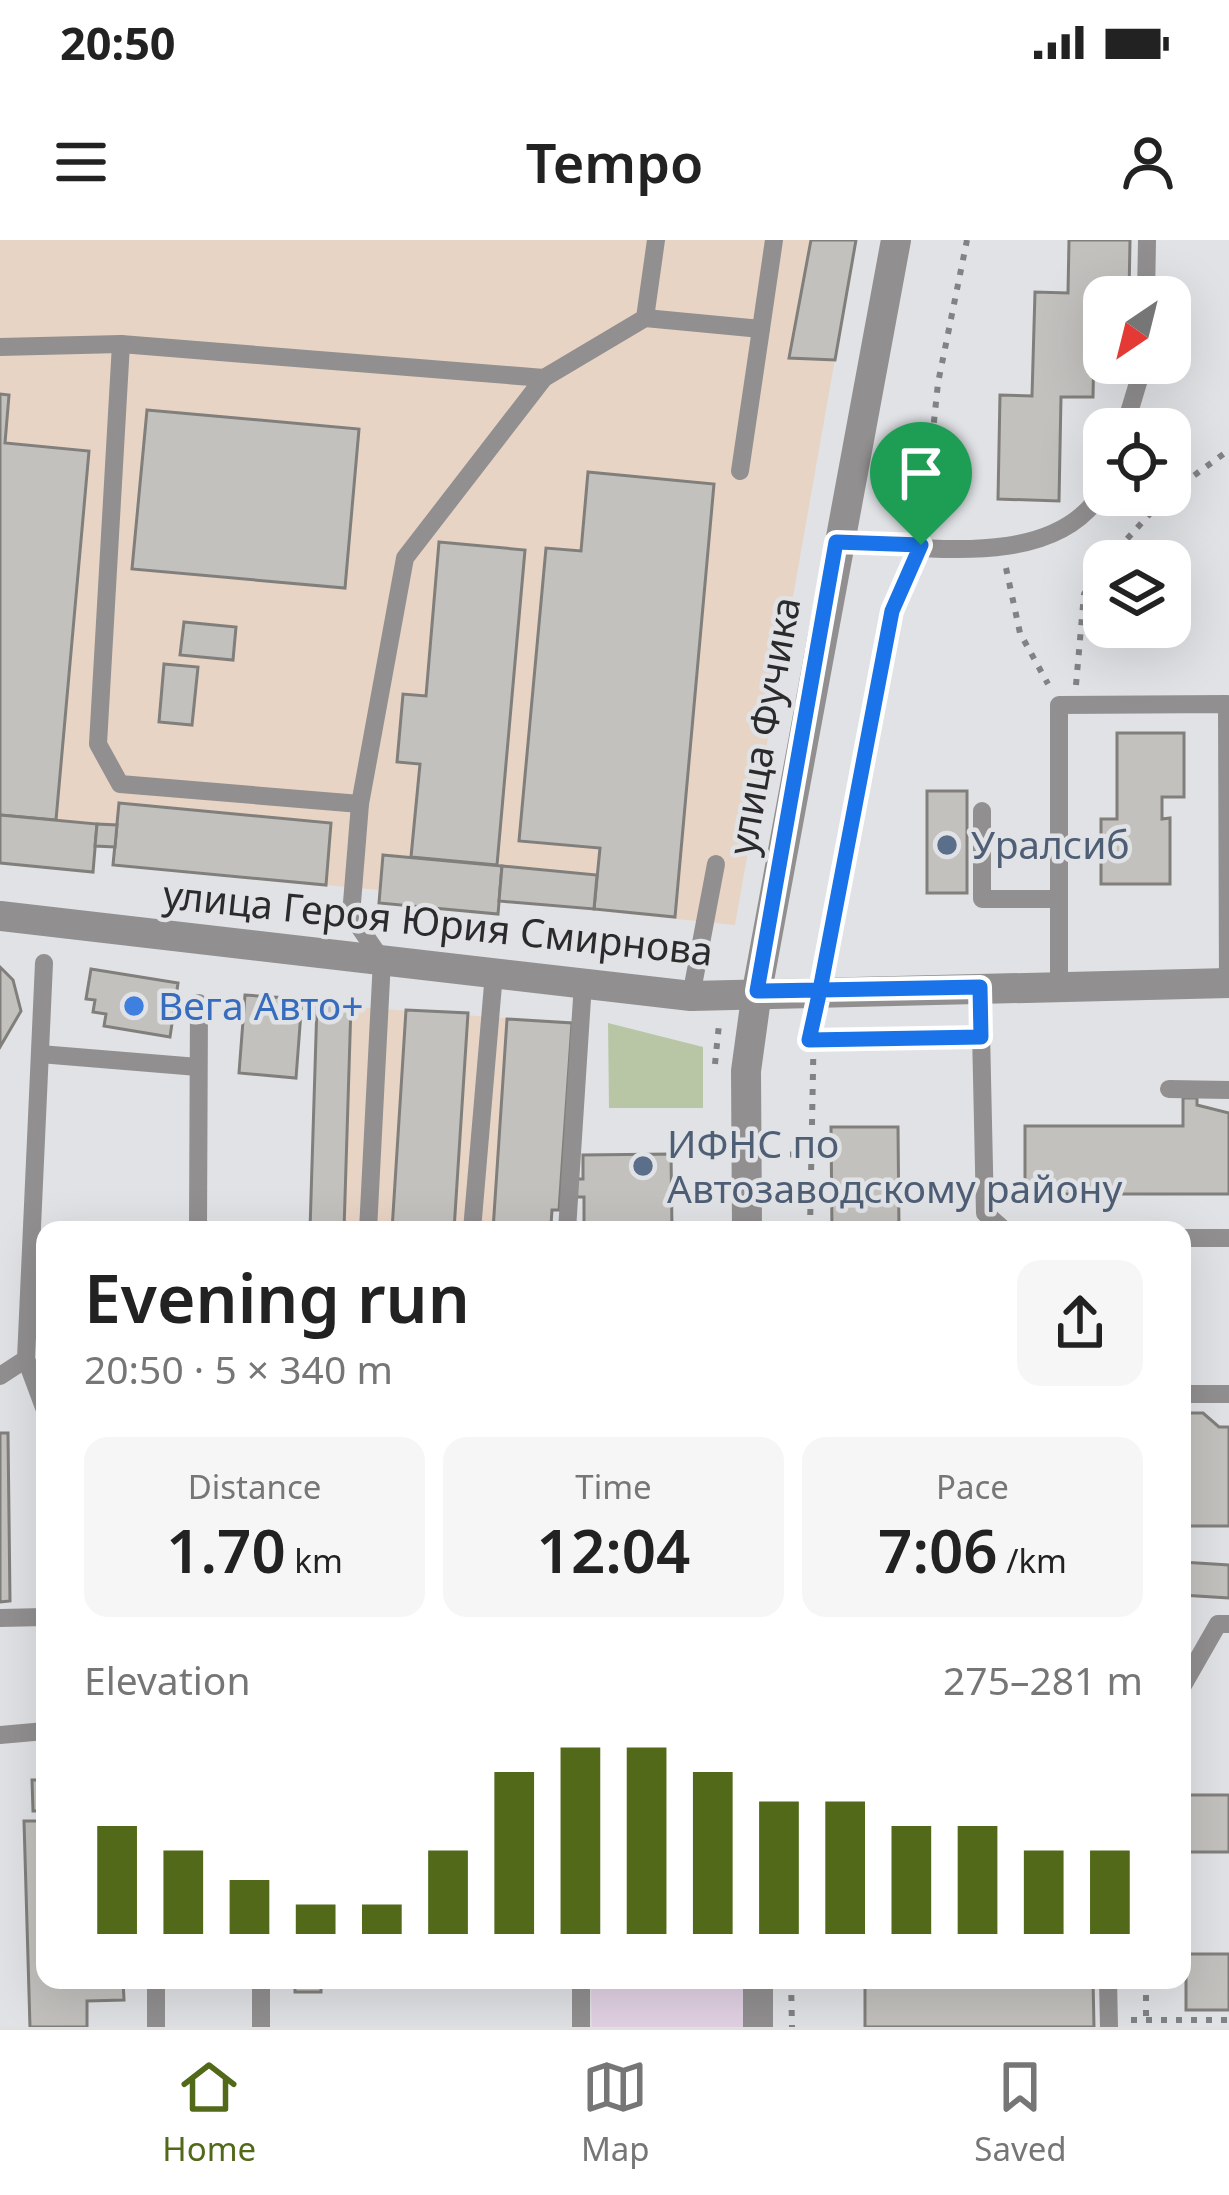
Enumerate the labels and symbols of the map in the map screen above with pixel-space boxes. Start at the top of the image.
north arrow [1083,276,1191,384]
pin [870,422,972,545]
street label: улица Фучика [714,593,811,859]
place label: Уралсиб [971,817,1130,870]
marker: Уралсиб [934,832,960,858]
street label: улица Героя Юрия Смирнова [161,866,716,977]
place label: Вега Авто+ [158,978,363,1031]
marker: Вега Авто+ [121,993,147,1019]
place label: ИФНС по Автозаводскому району [667,1116,1123,1214]
marker: ИФНС по Автозаводскому району [630,1153,656,1179]

